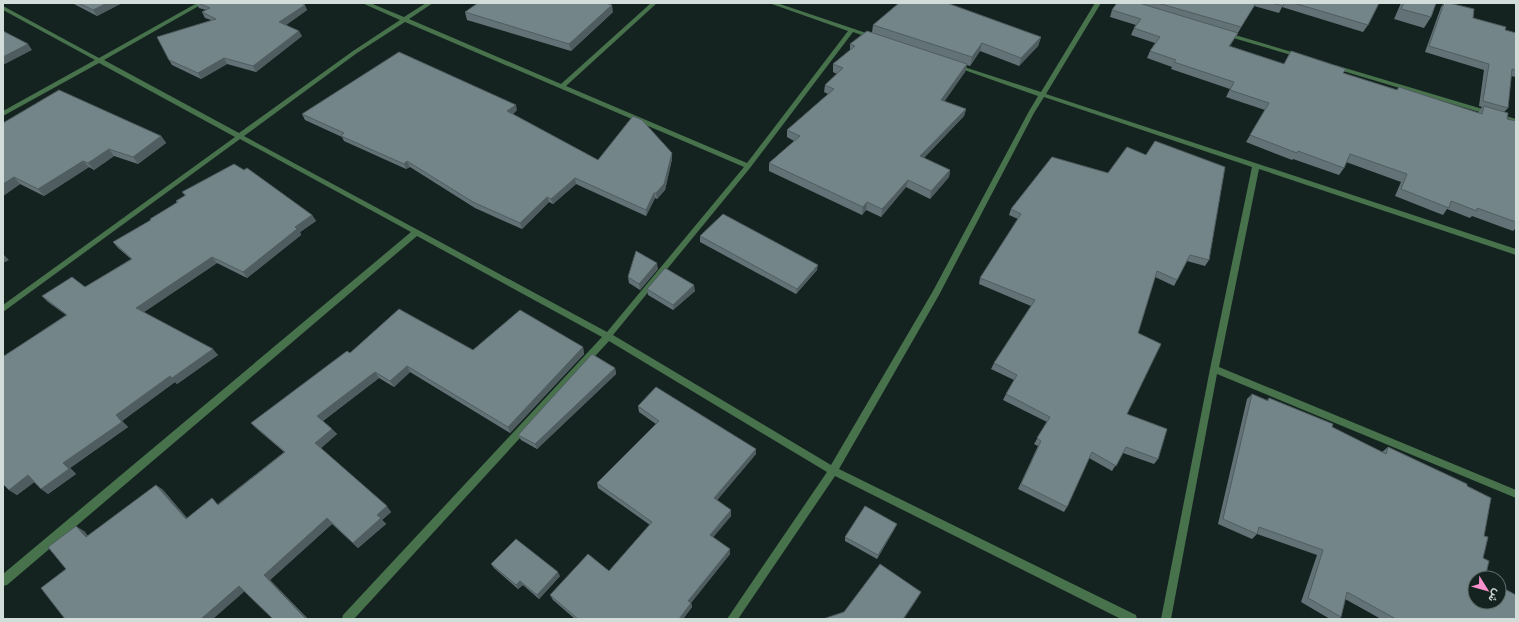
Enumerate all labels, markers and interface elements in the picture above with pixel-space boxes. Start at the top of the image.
north arrow [1467,570,1507,610]
text: ش [1485,587,1504,605]

